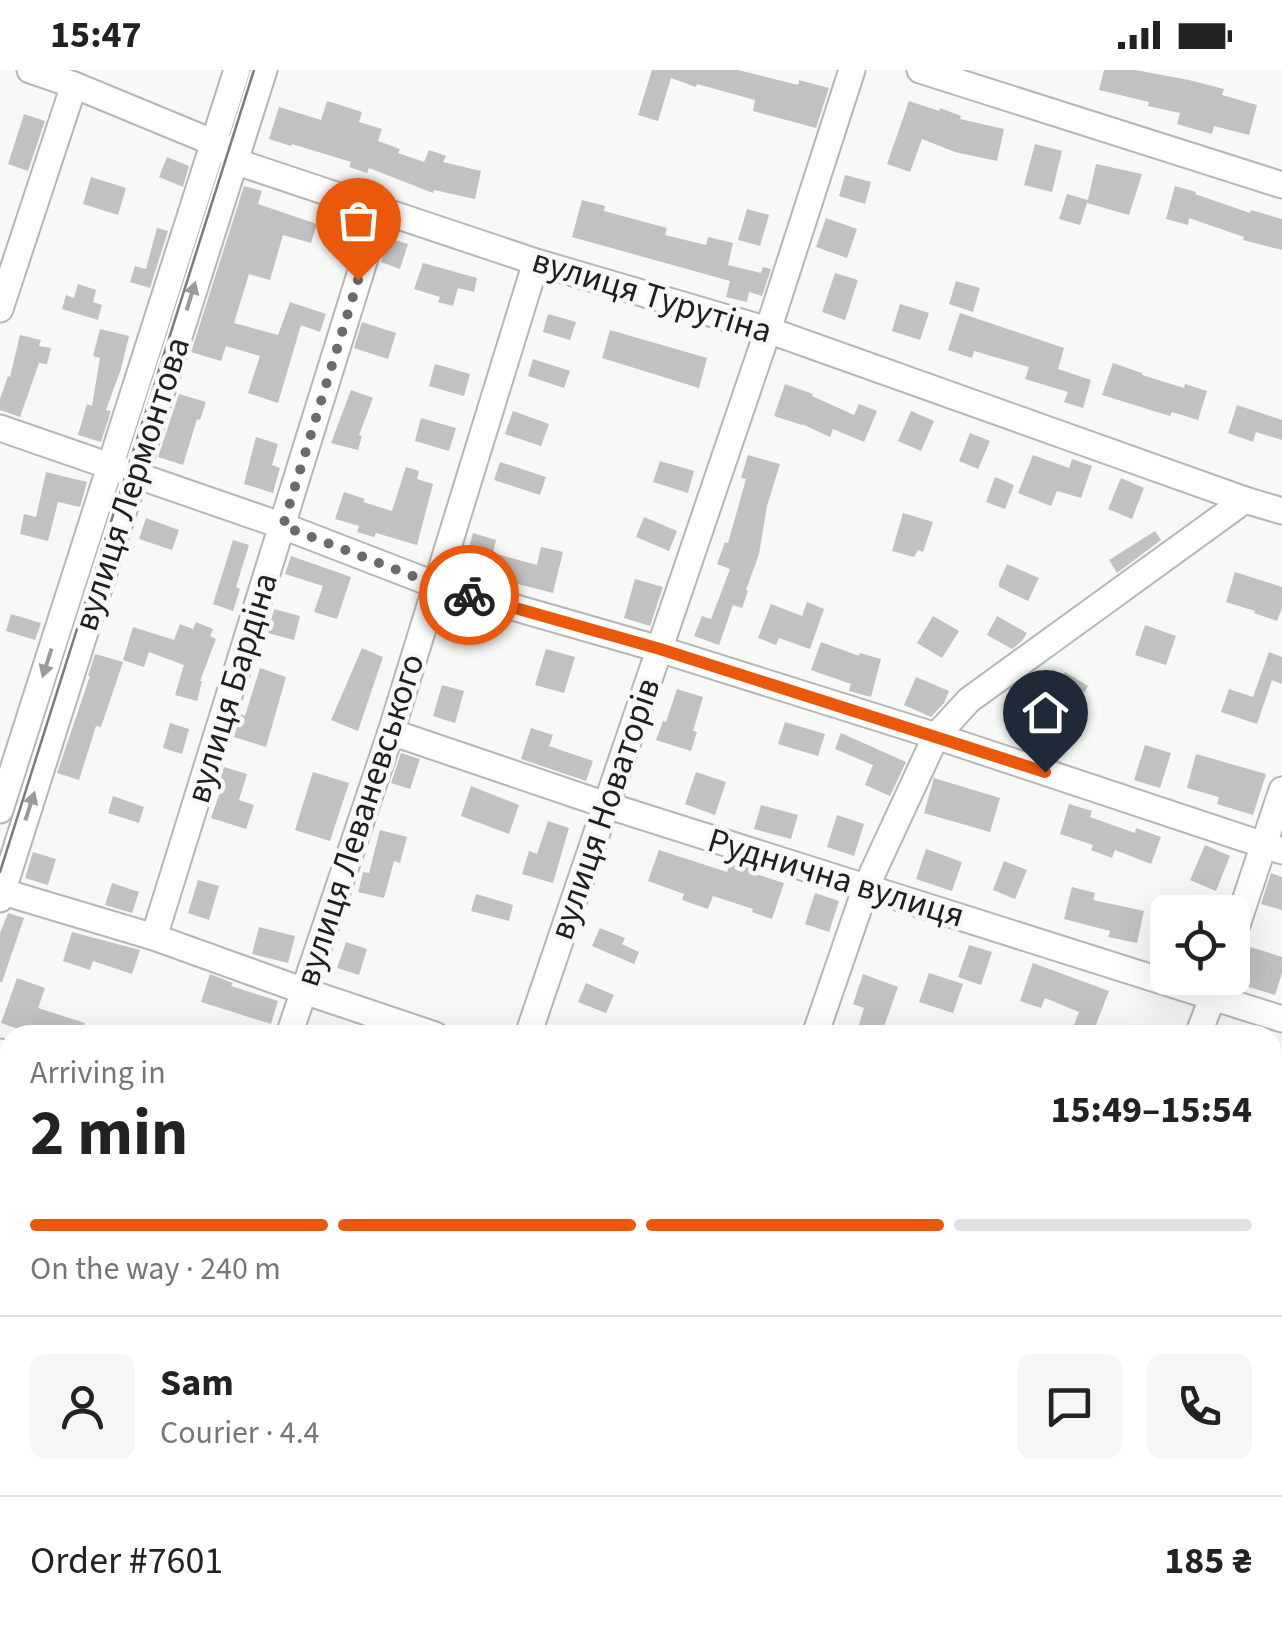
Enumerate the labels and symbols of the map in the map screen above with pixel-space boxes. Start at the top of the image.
pin [316,178,401,281]
street label: вулиця Турутіна [526,236,778,356]
one-way arrow [185,281,200,311]
street label: вулиця Лермонтова [61,331,203,637]
courier [419,545,519,645]
street label: вулиця Бардіна [173,567,291,809]
street label: вулиця Леваневського [283,647,437,993]
one-way arrow [39,648,54,678]
pin [1003,670,1088,773]
street label: вулиця Новаторів [537,671,673,947]
one-way arrow [23,791,38,821]
street label: Руднична вулиця [702,815,970,941]

